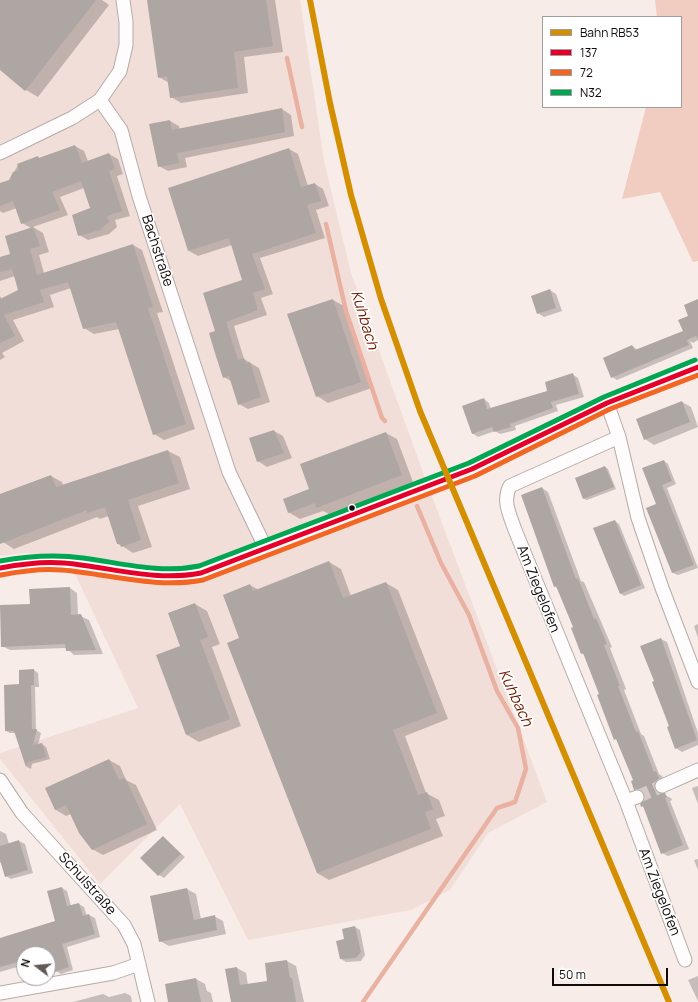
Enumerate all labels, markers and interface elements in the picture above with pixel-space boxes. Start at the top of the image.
legend [542,16,682,108]
text: Bahn RB53 [580,24,639,41]
text: 137 [580,44,597,61]
text: 72 [580,64,593,81]
text: N32 [580,84,602,101]
street label: Bachstraße [138,213,176,289]
water label: Kuhbach [347,288,381,352]
unlabelled marker [347,503,357,513]
street label: Am Ziegelofen [513,543,563,635]
water label: Kuhbach [494,667,536,729]
street label: Am Ziegelofen [635,846,683,938]
street label: Schulstraße [55,849,119,919]
north arrow [16,946,56,986]
text: N [17,957,33,969]
scale bar [554,960,670,986]
text: 50 m [559,966,586,983]

